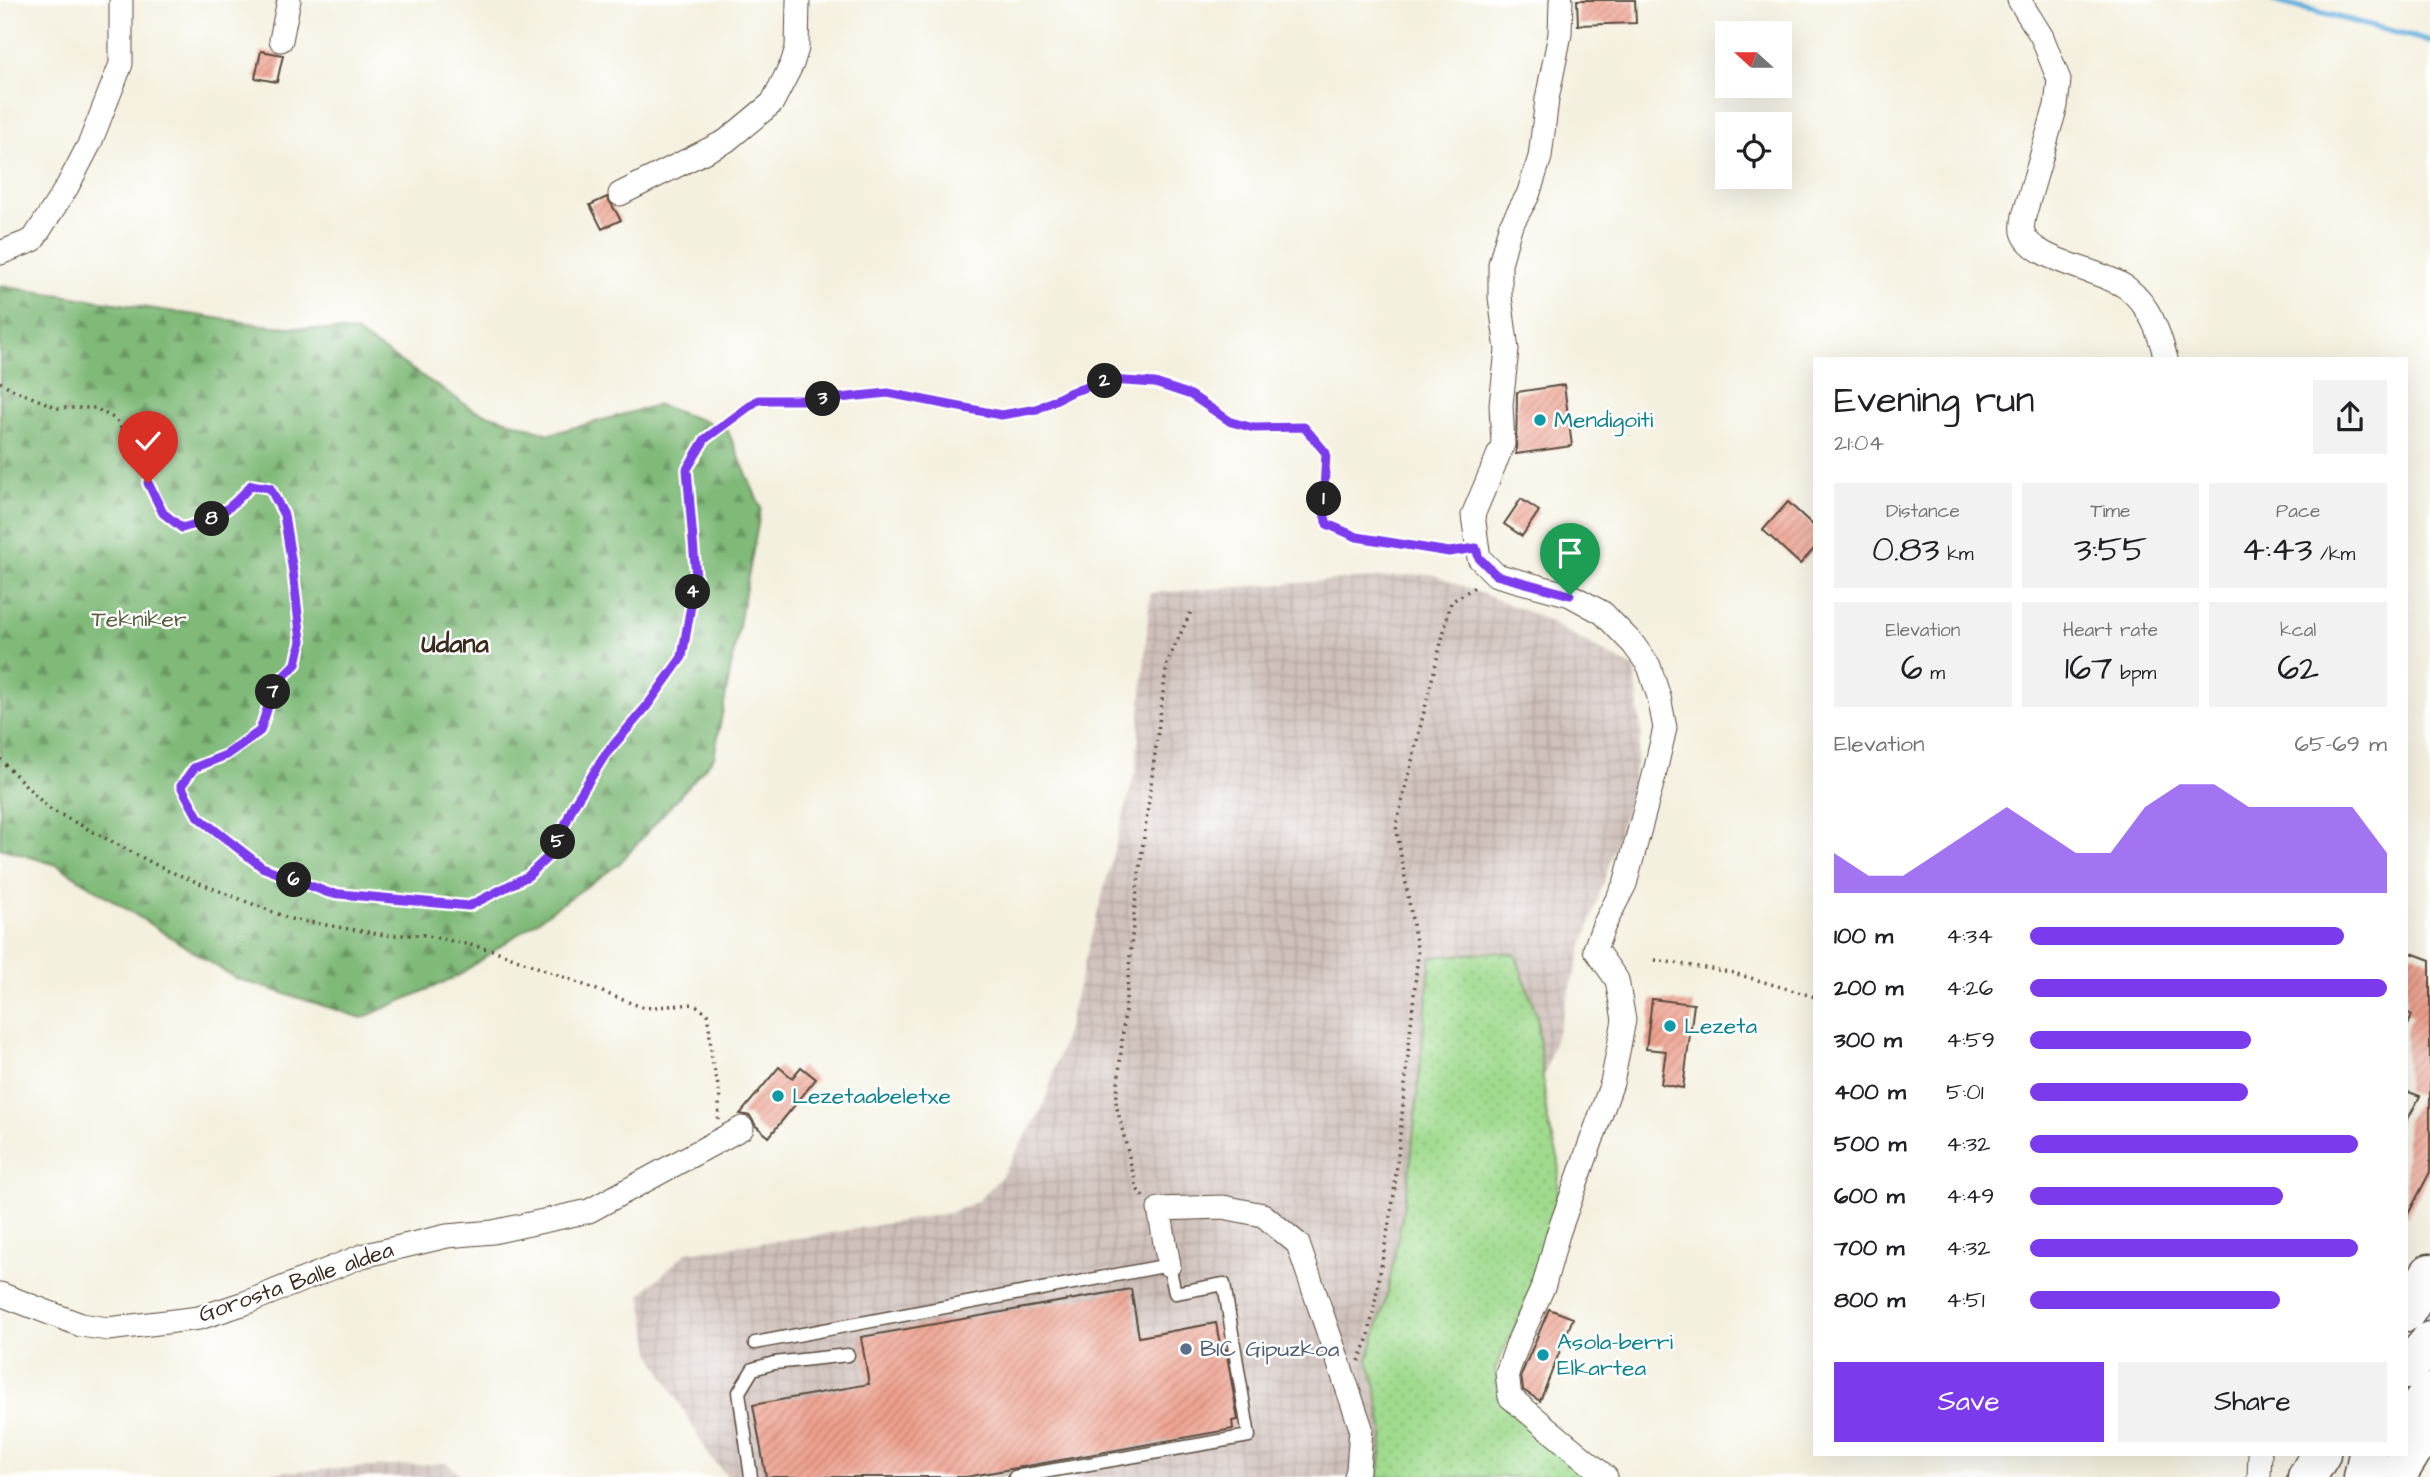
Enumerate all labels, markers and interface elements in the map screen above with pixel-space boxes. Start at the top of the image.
north arrow [1715,21,1792,98]
map controls [1715,21,1792,189]
button: locate [1715,112,1792,189]
pin: 2 [1088,364,1122,398]
text: 2 [1099,367,1110,394]
text: Evening run [1834,375,2035,427]
button: share [2313,380,2387,454]
pin: 3 [806,382,840,416]
text: 3 [818,385,827,412]
place label: Mendigoiti [1554,404,1654,437]
pin [118,411,178,483]
marker: Mendigoiti [1532,412,1548,428]
icon: check [129,422,167,460]
text: 21:04 [1834,427,1884,459]
pin: 1 [1306,482,1342,516]
text: 1 [1322,485,1325,512]
text: Distance [1886,498,1960,525]
text: Time [2091,498,2130,525]
text: Pace [2276,498,2320,525]
pin: 8 [194,502,230,536]
text: 8 [205,505,218,532]
pin [1540,523,1600,595]
text: 0.83 [1872,525,1940,574]
text: 3:55 [2074,525,2147,574]
text: 4:43 [2241,525,2312,574]
icon: arrive [1551,534,1589,572]
text: km [1940,541,1974,568]
text: /km [2312,541,2355,568]
pin: 4 [676,574,710,610]
text: 4 [686,578,699,605]
park label: Tekniker [91,603,187,635]
text: Elevation [1885,617,1960,644]
text: Heart rate [2063,617,2158,644]
text: kcal [2280,617,2316,644]
district label: Udana [421,626,489,662]
text: 6 [1901,644,1923,693]
text: 167 [2065,644,2113,693]
text: 62 [2277,644,2319,693]
text: m [1923,660,1945,687]
text: bpm [2113,660,2156,687]
pin: 7 [256,674,290,710]
text: 7 [267,678,278,705]
text: Elevation [1834,728,1925,760]
text: 65–69 m [2295,728,2387,760]
pin: 5 [540,824,576,860]
text: 5 [551,828,564,855]
pin: 6 [276,862,312,898]
text: 6 [288,866,299,893]
text: 100 m [1834,920,1893,952]
text: 4:34 [1946,920,1993,952]
text: 200 m [1834,972,1903,1004]
text: 4:26 [1946,972,1993,1004]
place label: Lezeta [1684,1010,1757,1042]
marker: Lezeta [1662,1018,1678,1034]
text: 300 m [1834,1024,1902,1056]
text: 4:59 [1946,1024,1995,1056]
text: 400 m [1834,1076,1906,1108]
text: 5:01 [1946,1076,1984,1108]
place label: Lezetaabeletxe [792,1080,951,1112]
marker: Lezetaabeletxe [770,1088,786,1104]
text: 500 m [1834,1128,1906,1160]
text: 4:32 [1946,1128,1990,1160]
text: 600 m [1834,1180,1905,1212]
text: 4:49 [1946,1180,1994,1212]
text: 700 m [1834,1232,1904,1264]
text: 4:32 [1946,1232,1990,1264]
street label: Gorosta Balle aldea [194,1233,398,1330]
text: 800 m [1834,1284,1905,1316]
text: 4:51 [1946,1284,1985,1316]
place label: Asola-berri Elkartea [1557,1326,1673,1384]
place label: BIC Gipuzkoa [1200,1333,1340,1365]
marker: BIC Gipuzkoa [1178,1341,1194,1357]
marker: Asola-berri Elkartea [1535,1347,1551,1363]
button: Save [1834,1362,2104,1442]
button: Share [2118,1362,2387,1442]

